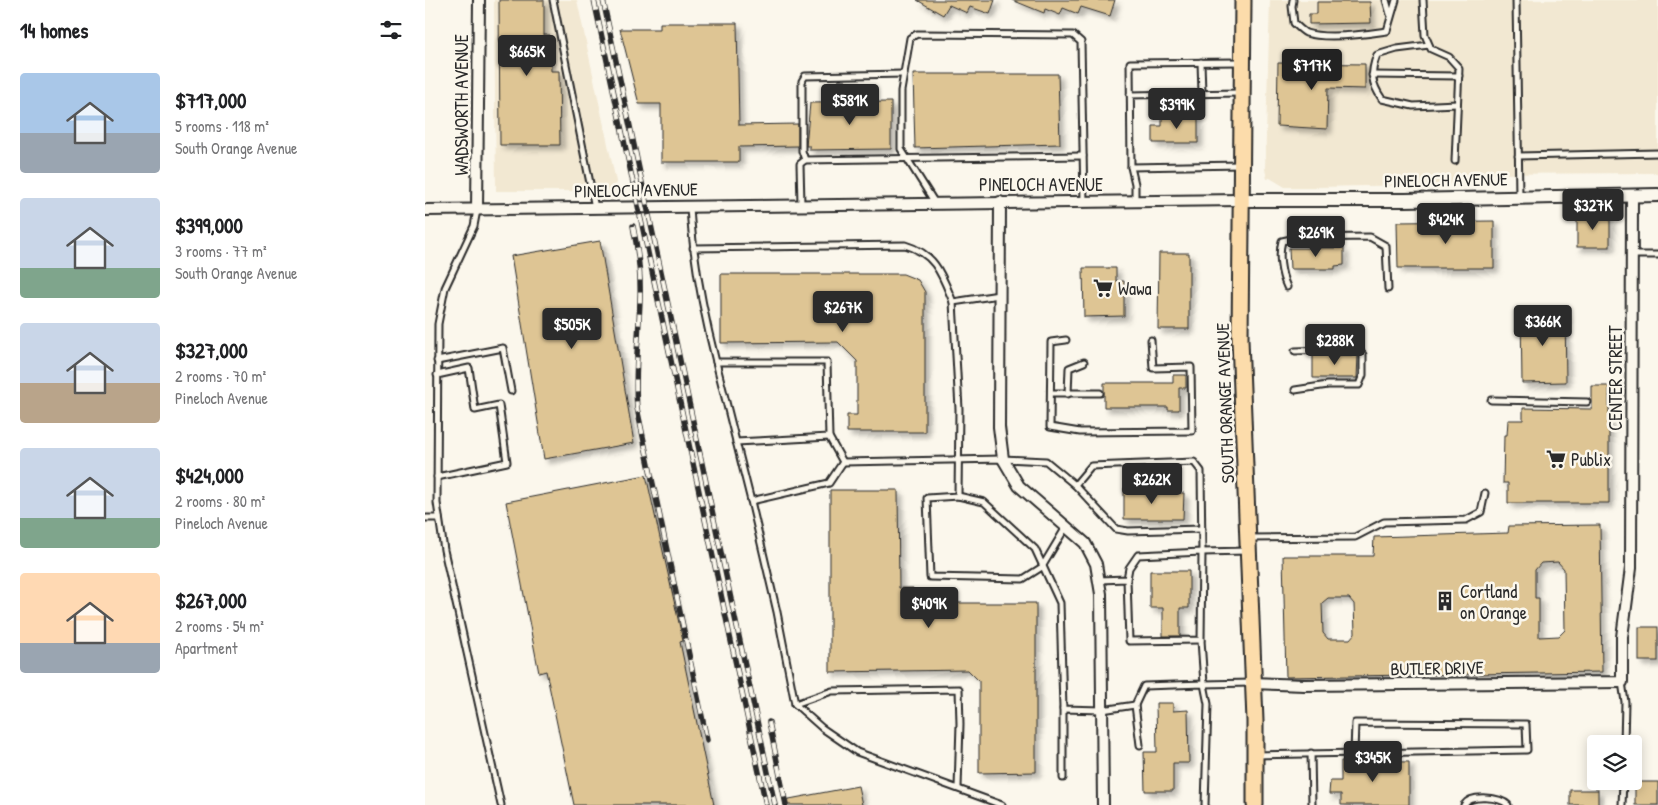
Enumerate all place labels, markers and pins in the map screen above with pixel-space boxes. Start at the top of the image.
pin: $665K [492,34,562,77]
pin: $717K [1277,48,1347,91]
pin: $581K [815,84,885,126]
pin: $399K [1142,88,1212,130]
pin: $327K [1558,188,1628,231]
pin: $424K [1411,202,1481,245]
pin: $269K [1281,216,1351,258]
place label: Wawa [1118,276,1152,301]
supermarket icon: Wawa [1092,277,1114,299]
pin: $267K [808,290,878,333]
pin: $366K [1508,304,1578,347]
pin: $505K [537,308,607,350]
pin: $288K [1300,324,1370,366]
place label: Publix [1571,447,1611,472]
supermarket icon: Publix [1545,448,1567,470]
pin: $262K [1117,462,1187,505]
place label: Cortland on Orange [1460,579,1527,625]
pin: $409K [894,586,964,629]
building icon: Cortland on Orange [1434,590,1456,612]
pin: $345K [1338,740,1408,783]

